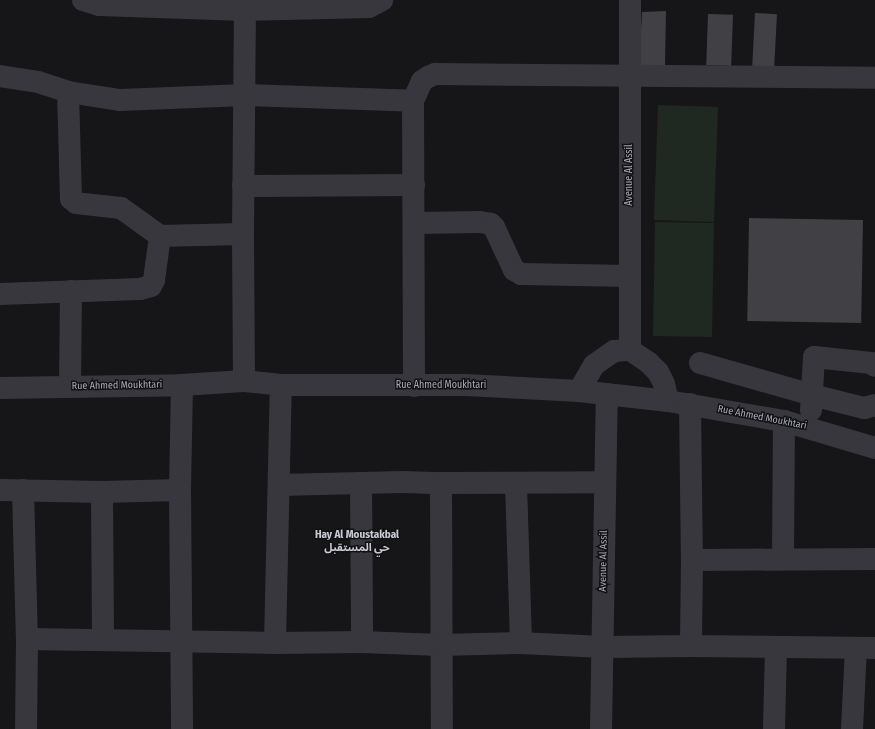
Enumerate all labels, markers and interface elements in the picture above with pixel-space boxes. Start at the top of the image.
street label: Avenue Al Assil [624,144,636,206]
street label: Rue Ahmed Moukhtari [72,379,162,393]
street label: Rue Ahmed Moukhtari [396,380,486,392]
street label: Rue Ahmed Moukhtari [716,403,808,433]
district label: Hay Al Moustakbal حي المستقبل [315,529,399,555]
street label: Avenue Al Assil [597,530,611,592]

